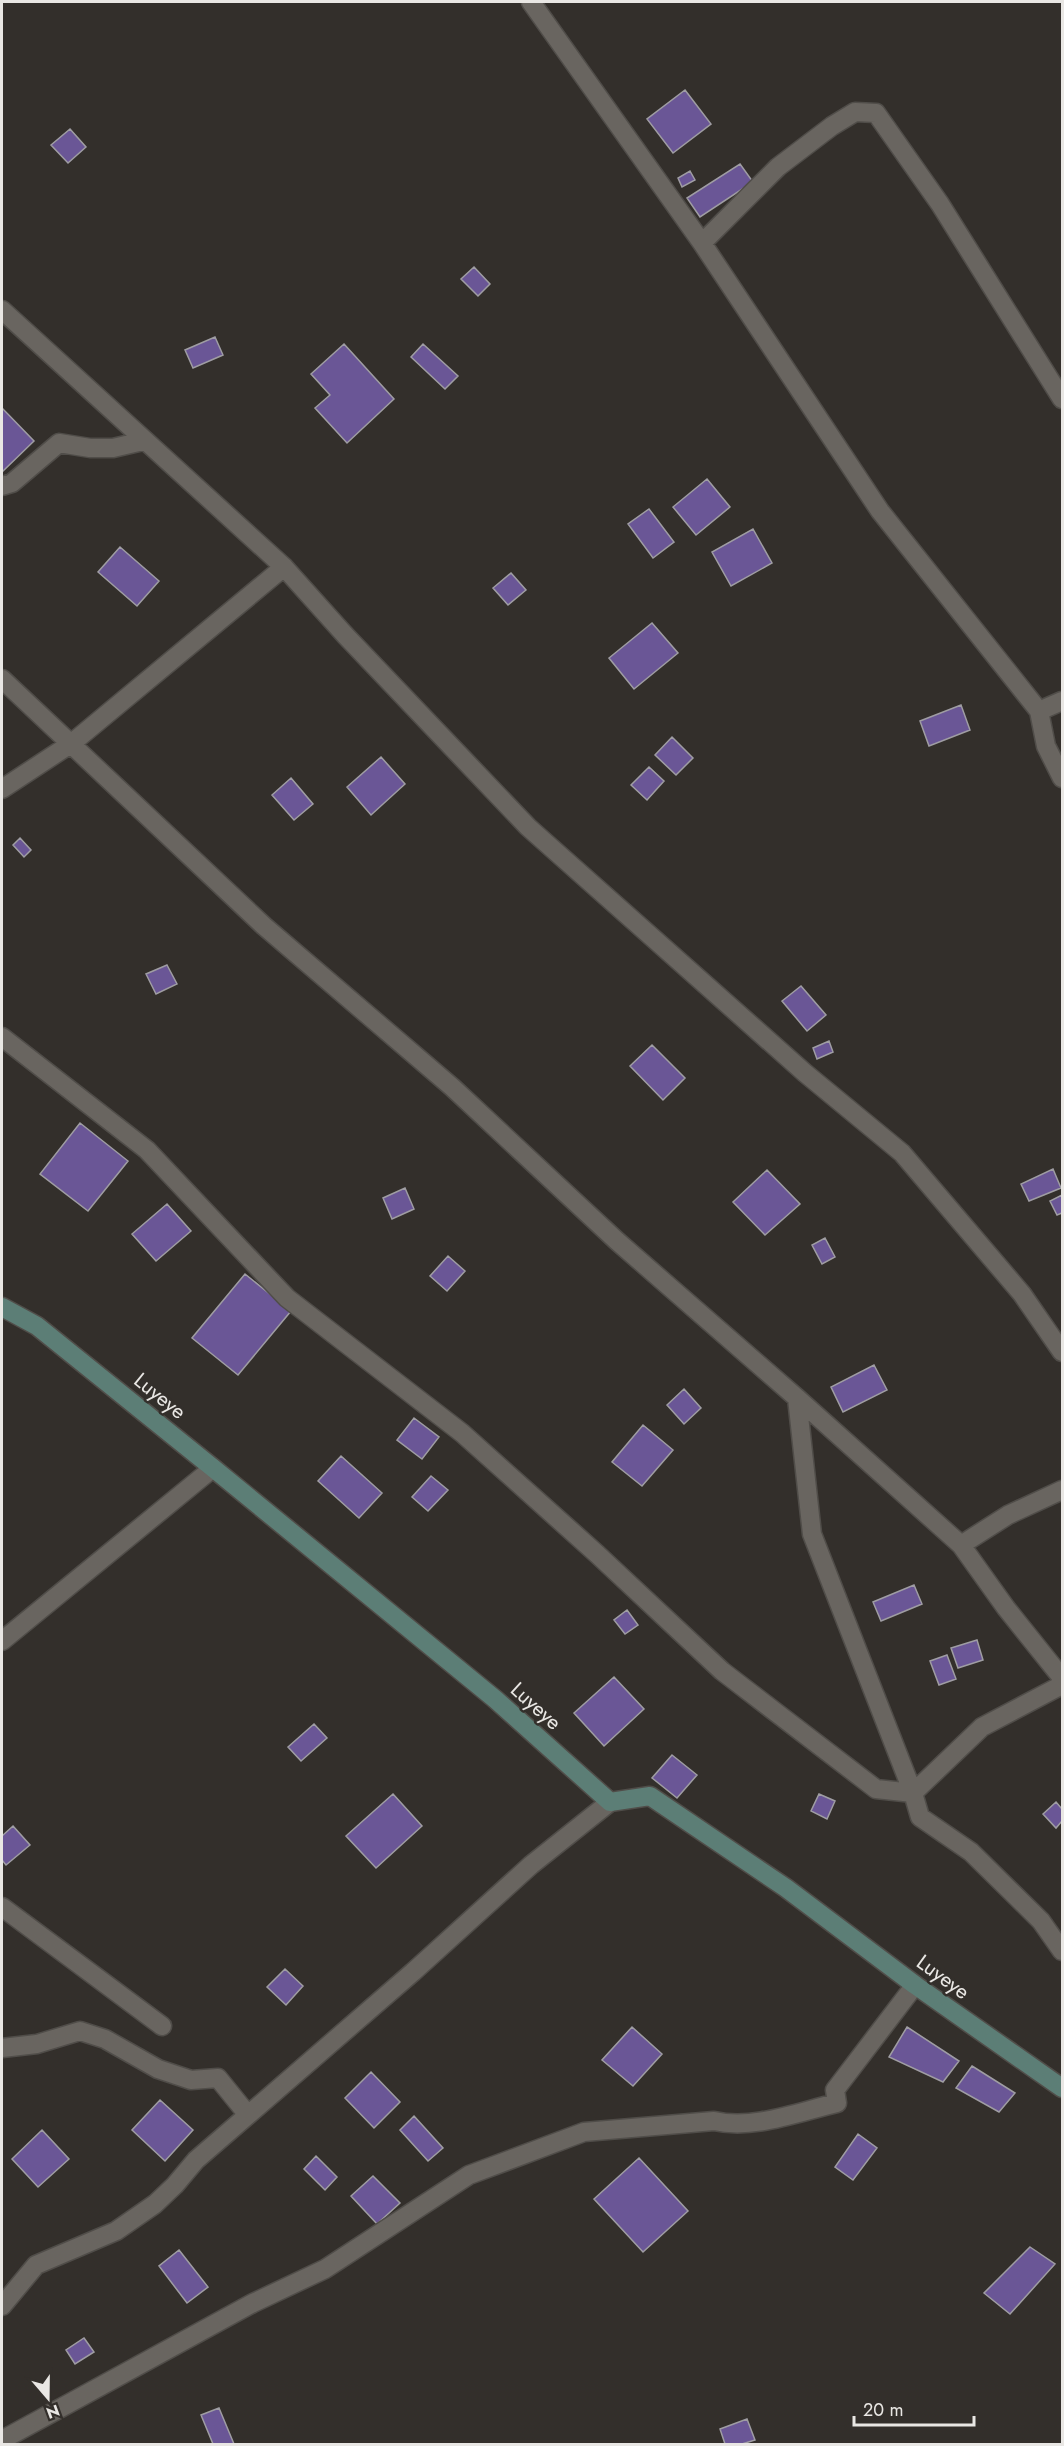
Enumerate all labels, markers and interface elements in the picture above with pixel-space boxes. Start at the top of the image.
street label: Luyeye [128,1366,193,1426]
street label: Luyeye [504,1675,568,1737]
street label: Luyeye [910,1947,976,2007]
north arrow [18,2368,78,2428]
scale bar [854,2389,974,2427]
text: 20 m [863,2397,903,2423]
text: N [43,2399,63,2425]

